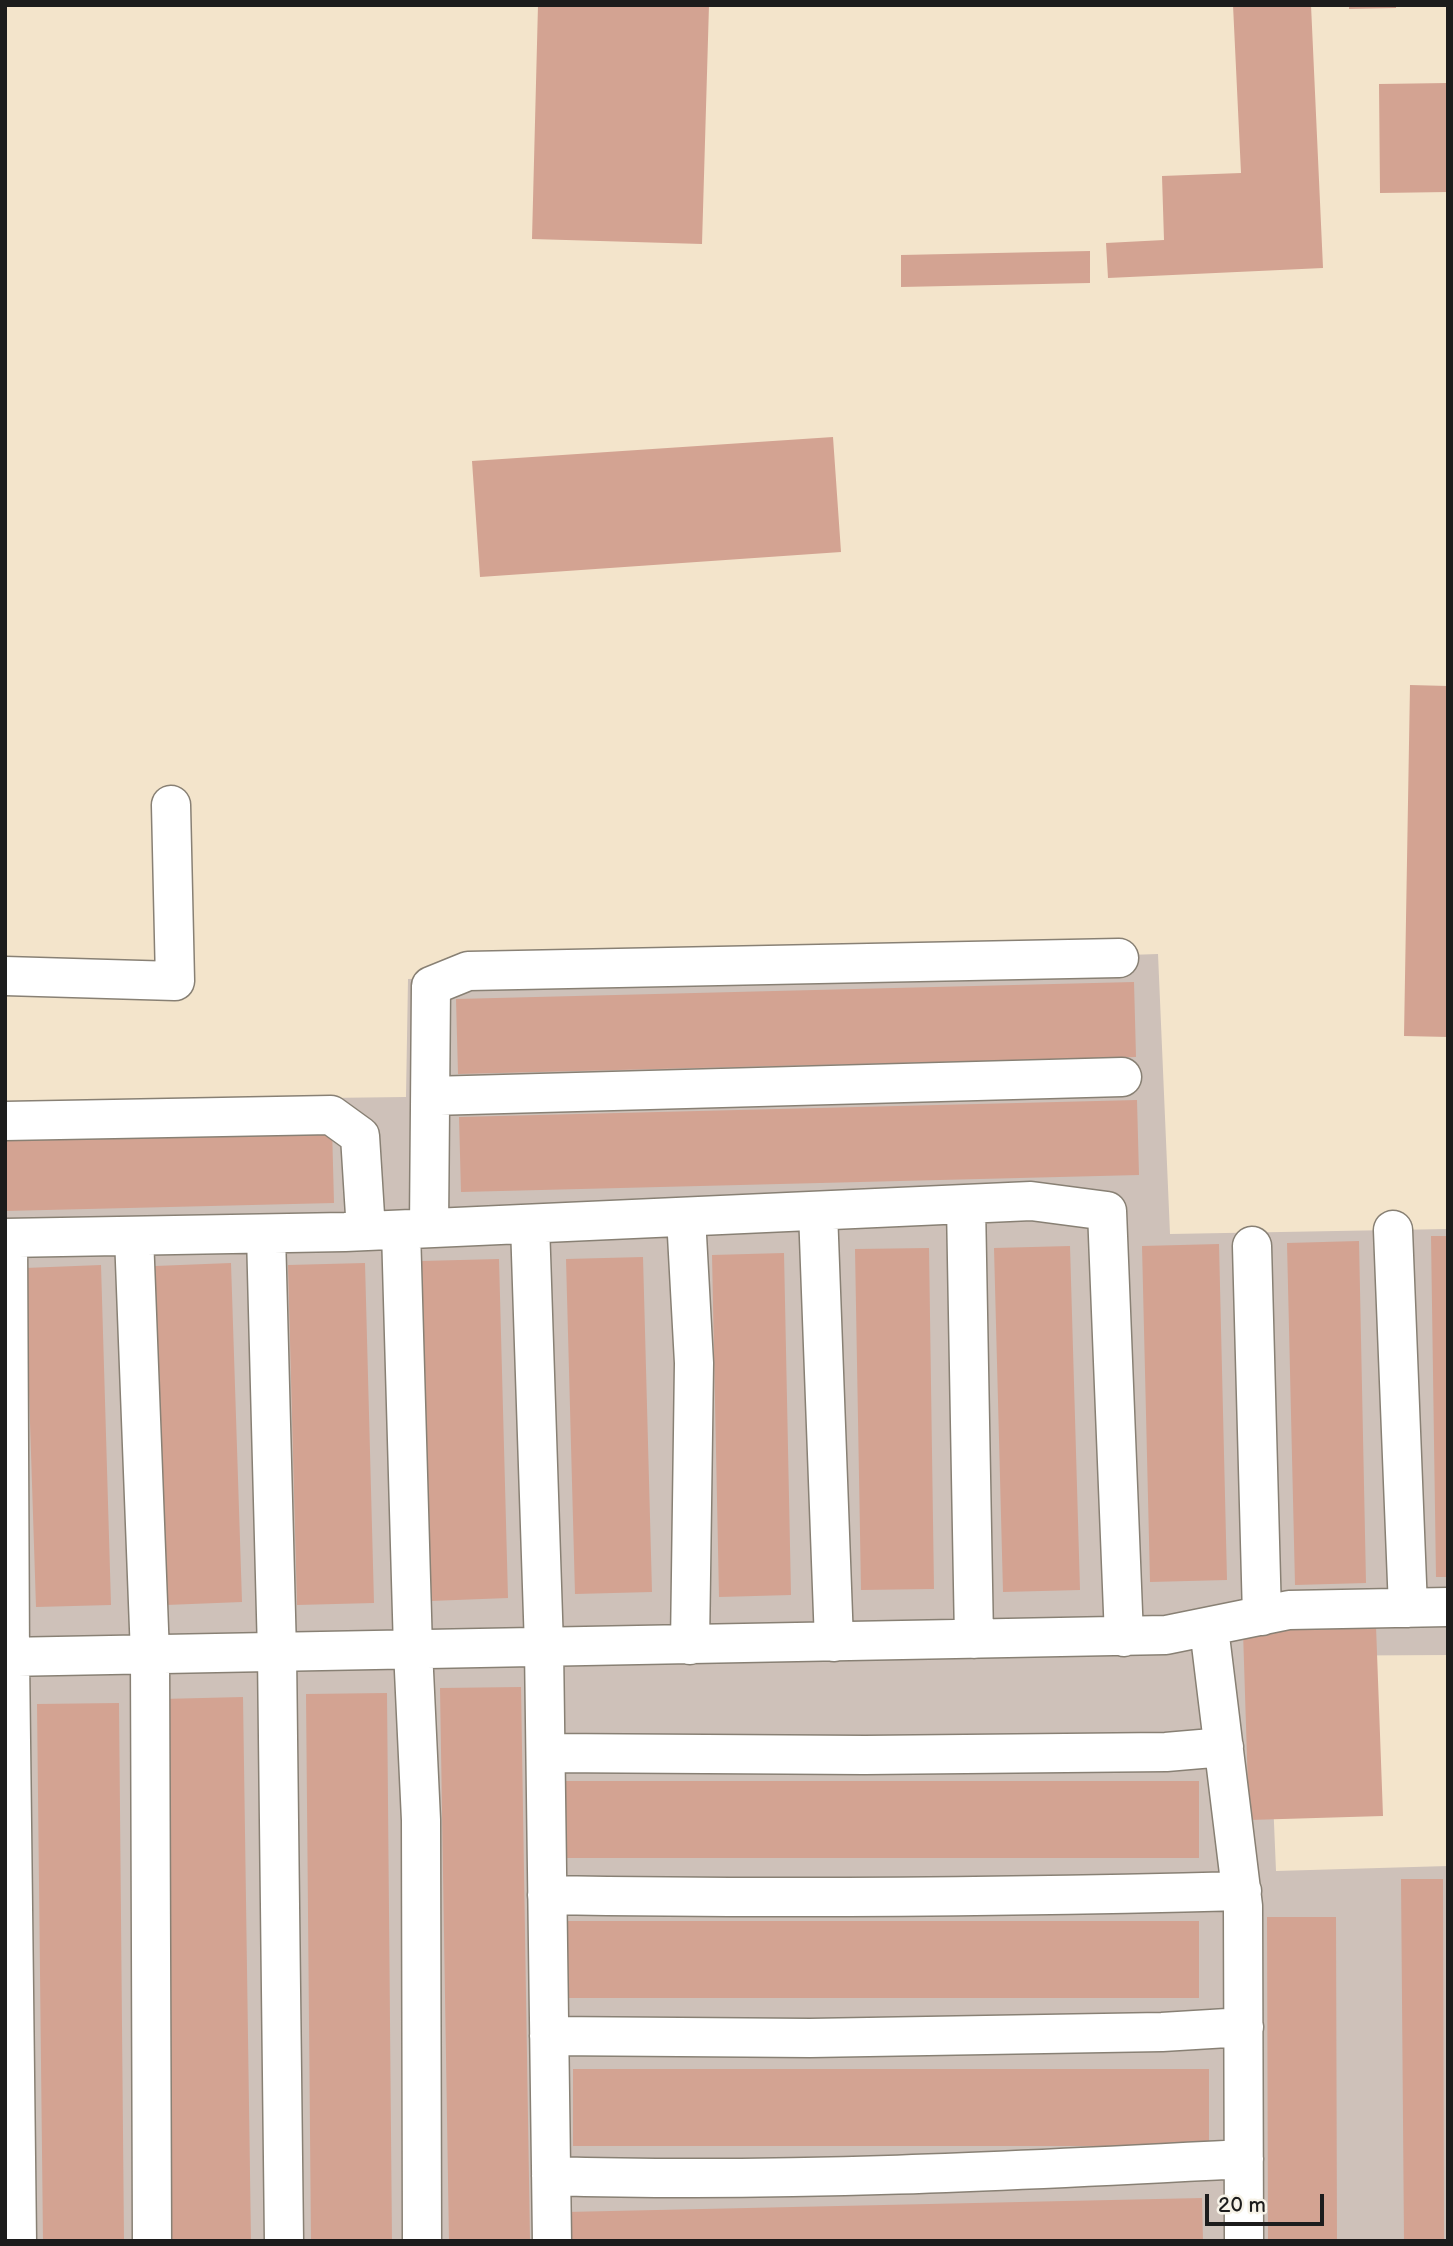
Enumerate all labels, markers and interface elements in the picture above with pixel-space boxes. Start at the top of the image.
scale bar [1208,2180,1327,2224]
text: 20 m [1218,2193,1266,2218]

